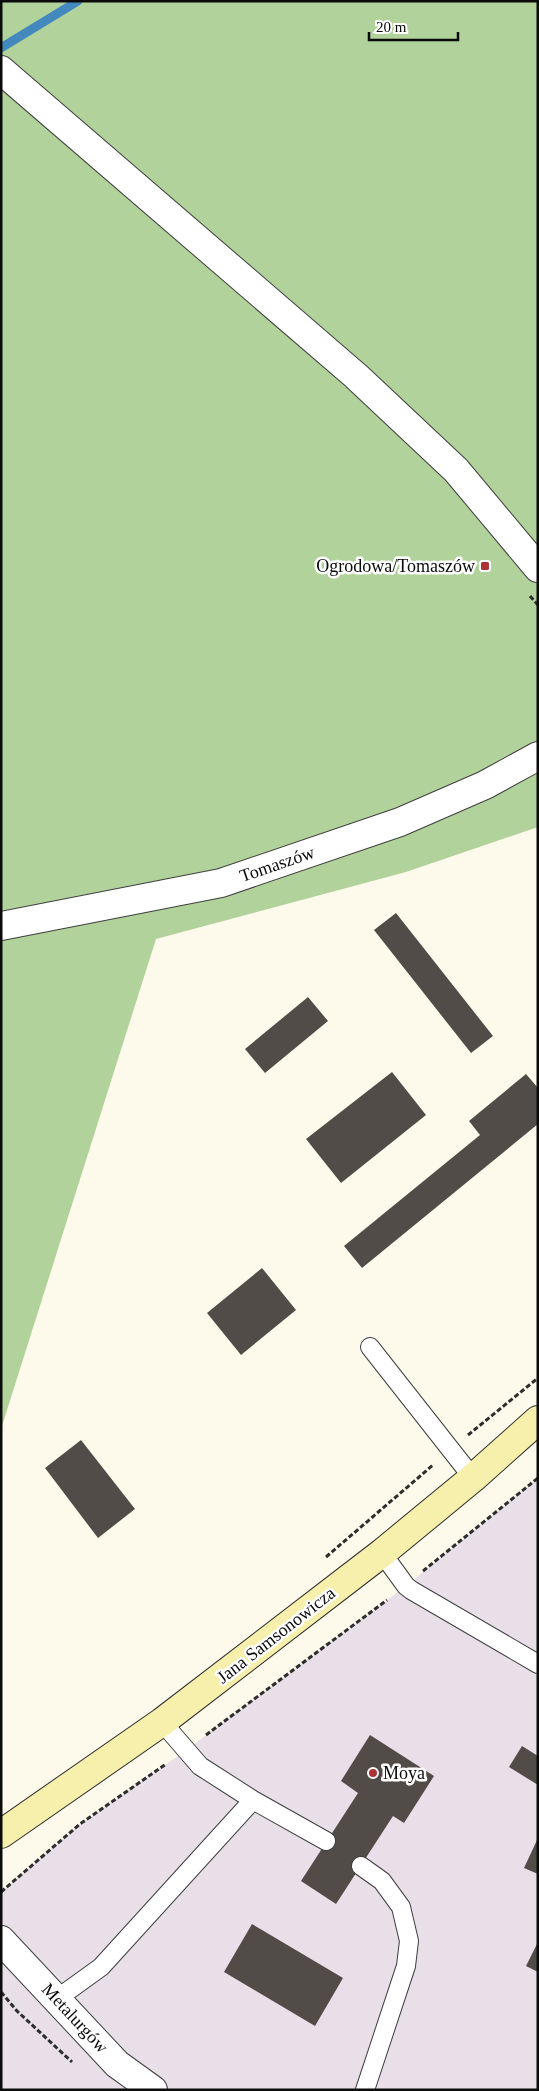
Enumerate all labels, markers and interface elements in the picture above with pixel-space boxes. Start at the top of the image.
scale bar [369,10,458,42]
text: 20 m [376,19,407,35]
place label: Ogrodowa/Tomaszów [316,556,475,576]
marker: Ogrodowa/Tomaszów [479,560,491,572]
street label: Tomaszów [237,842,317,886]
street label: Jana Samsonowicza [213,1583,339,1687]
place label: Moya [383,1763,425,1783]
marker: Moya [367,1767,379,1779]
street label: Metalurgów [38,1979,112,2057]

